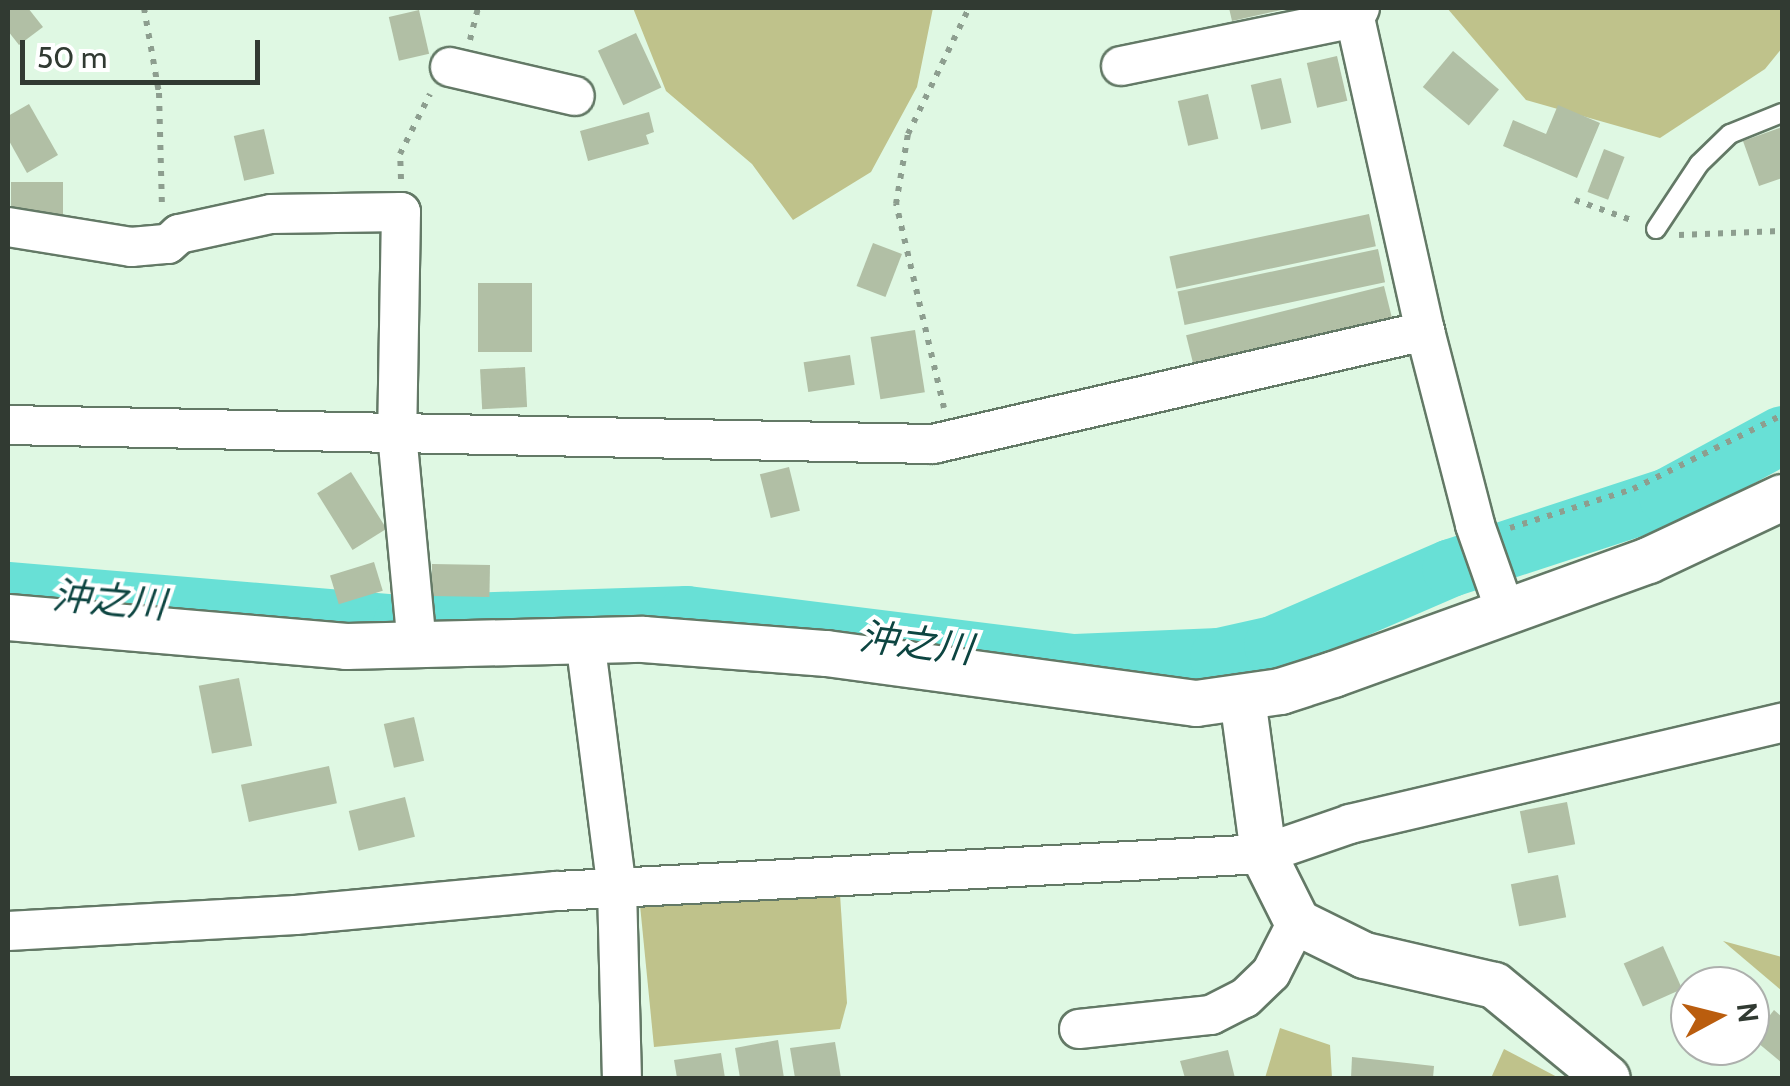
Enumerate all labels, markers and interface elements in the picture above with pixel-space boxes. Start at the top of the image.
scale bar [25,20,265,82]
text: 50 m [37,39,107,76]
water label: 沖之川 [50,572,168,628]
water label: 沖之川 [857,613,975,673]
north arrow [1670,966,1770,1066]
text: N [1730,1001,1766,1024]

